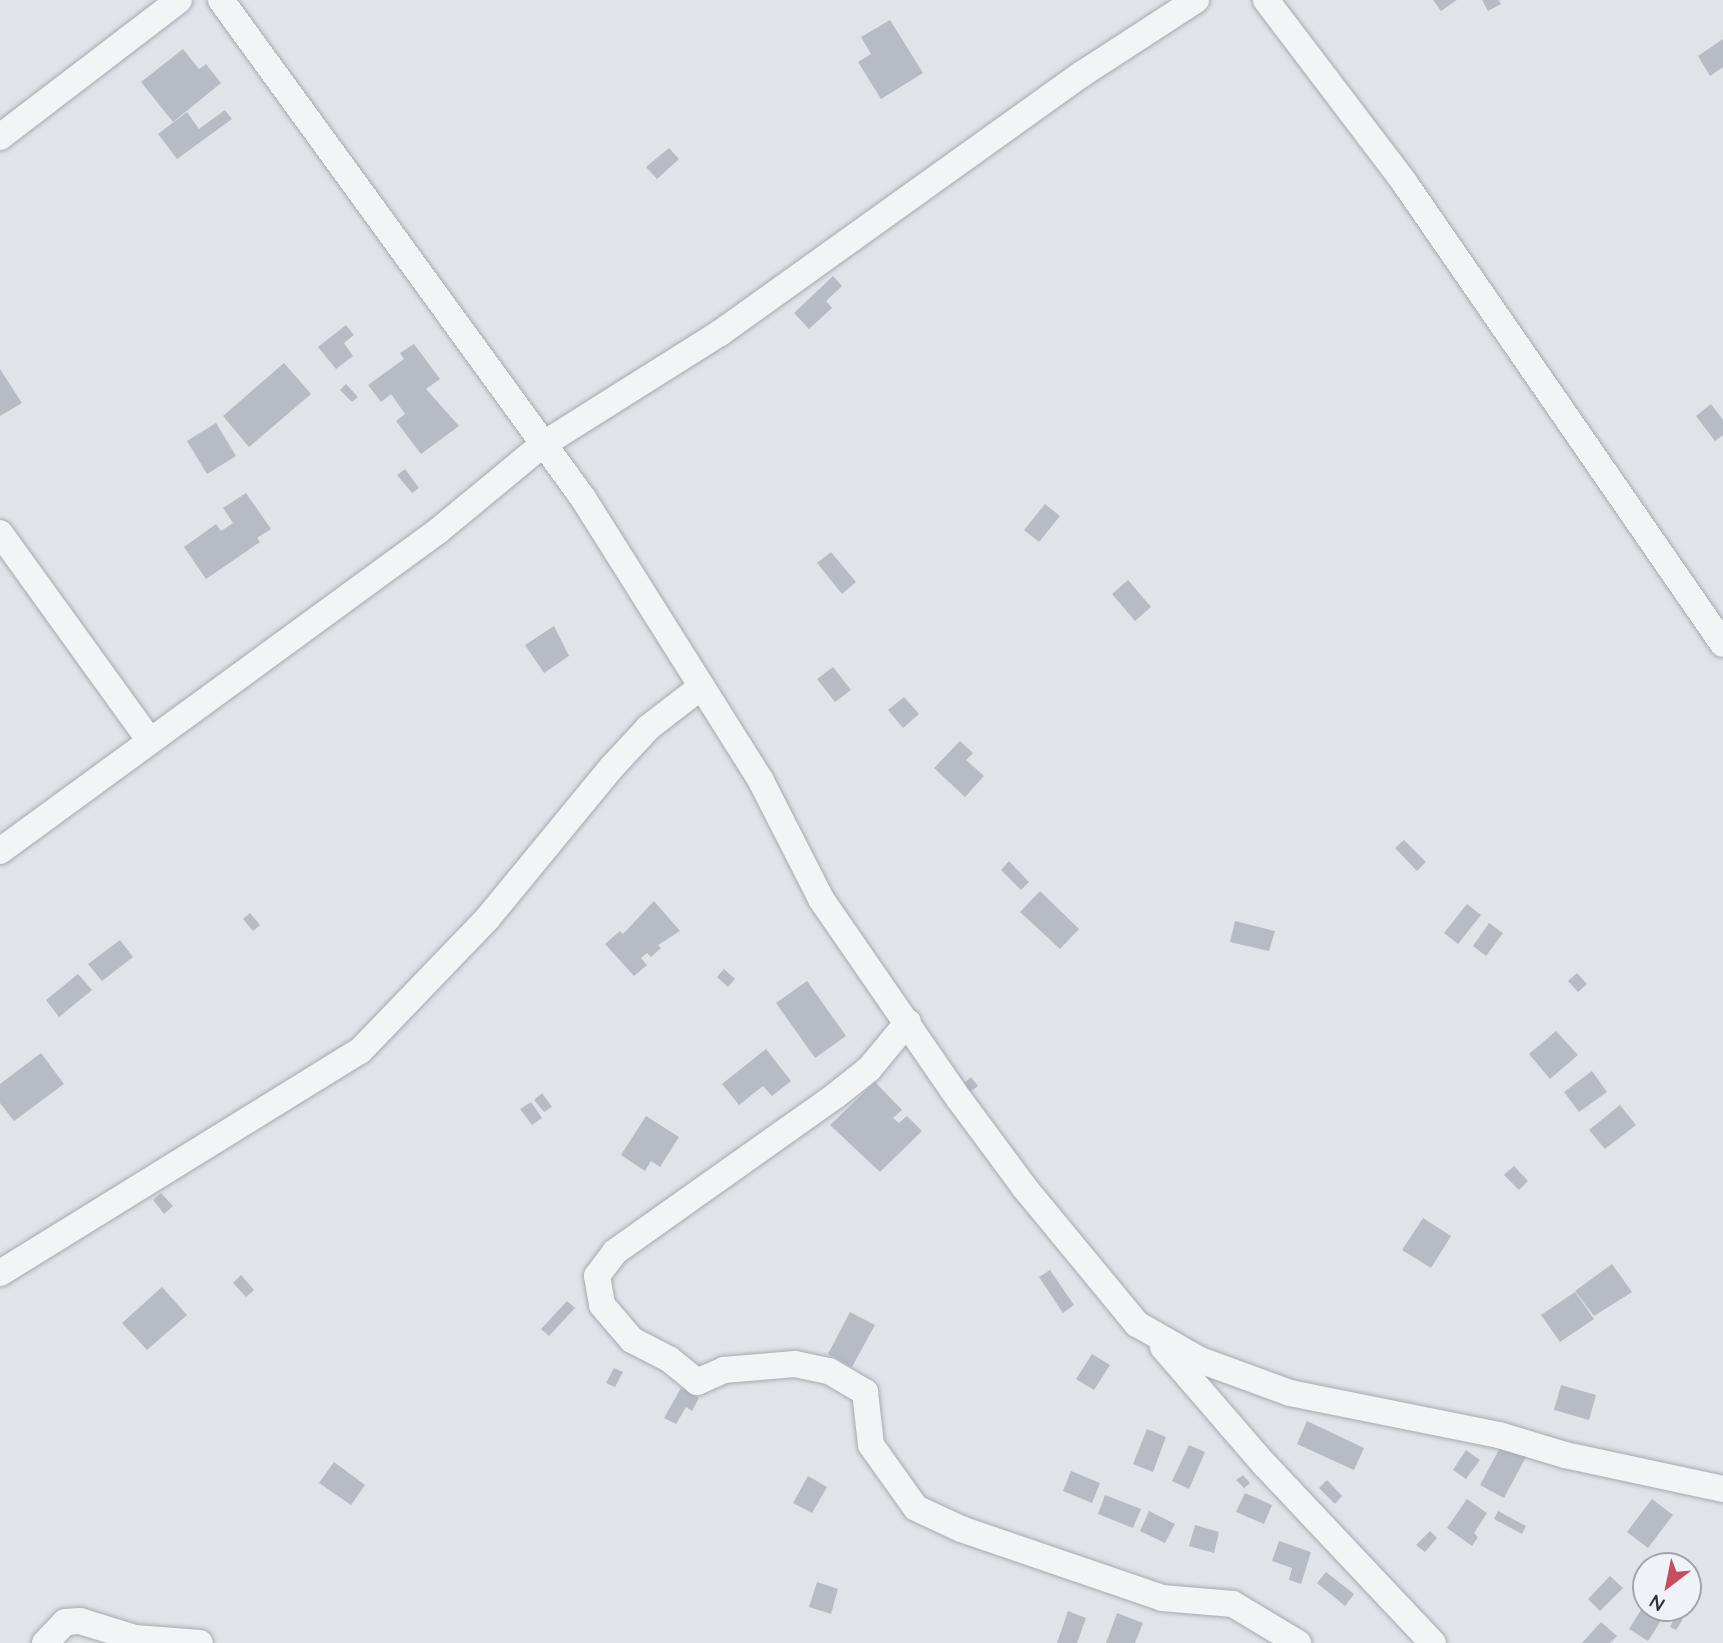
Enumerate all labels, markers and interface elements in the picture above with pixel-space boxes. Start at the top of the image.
north arrow [1632,1552,1702,1622]
text: N [1645,1589,1669,1617]

